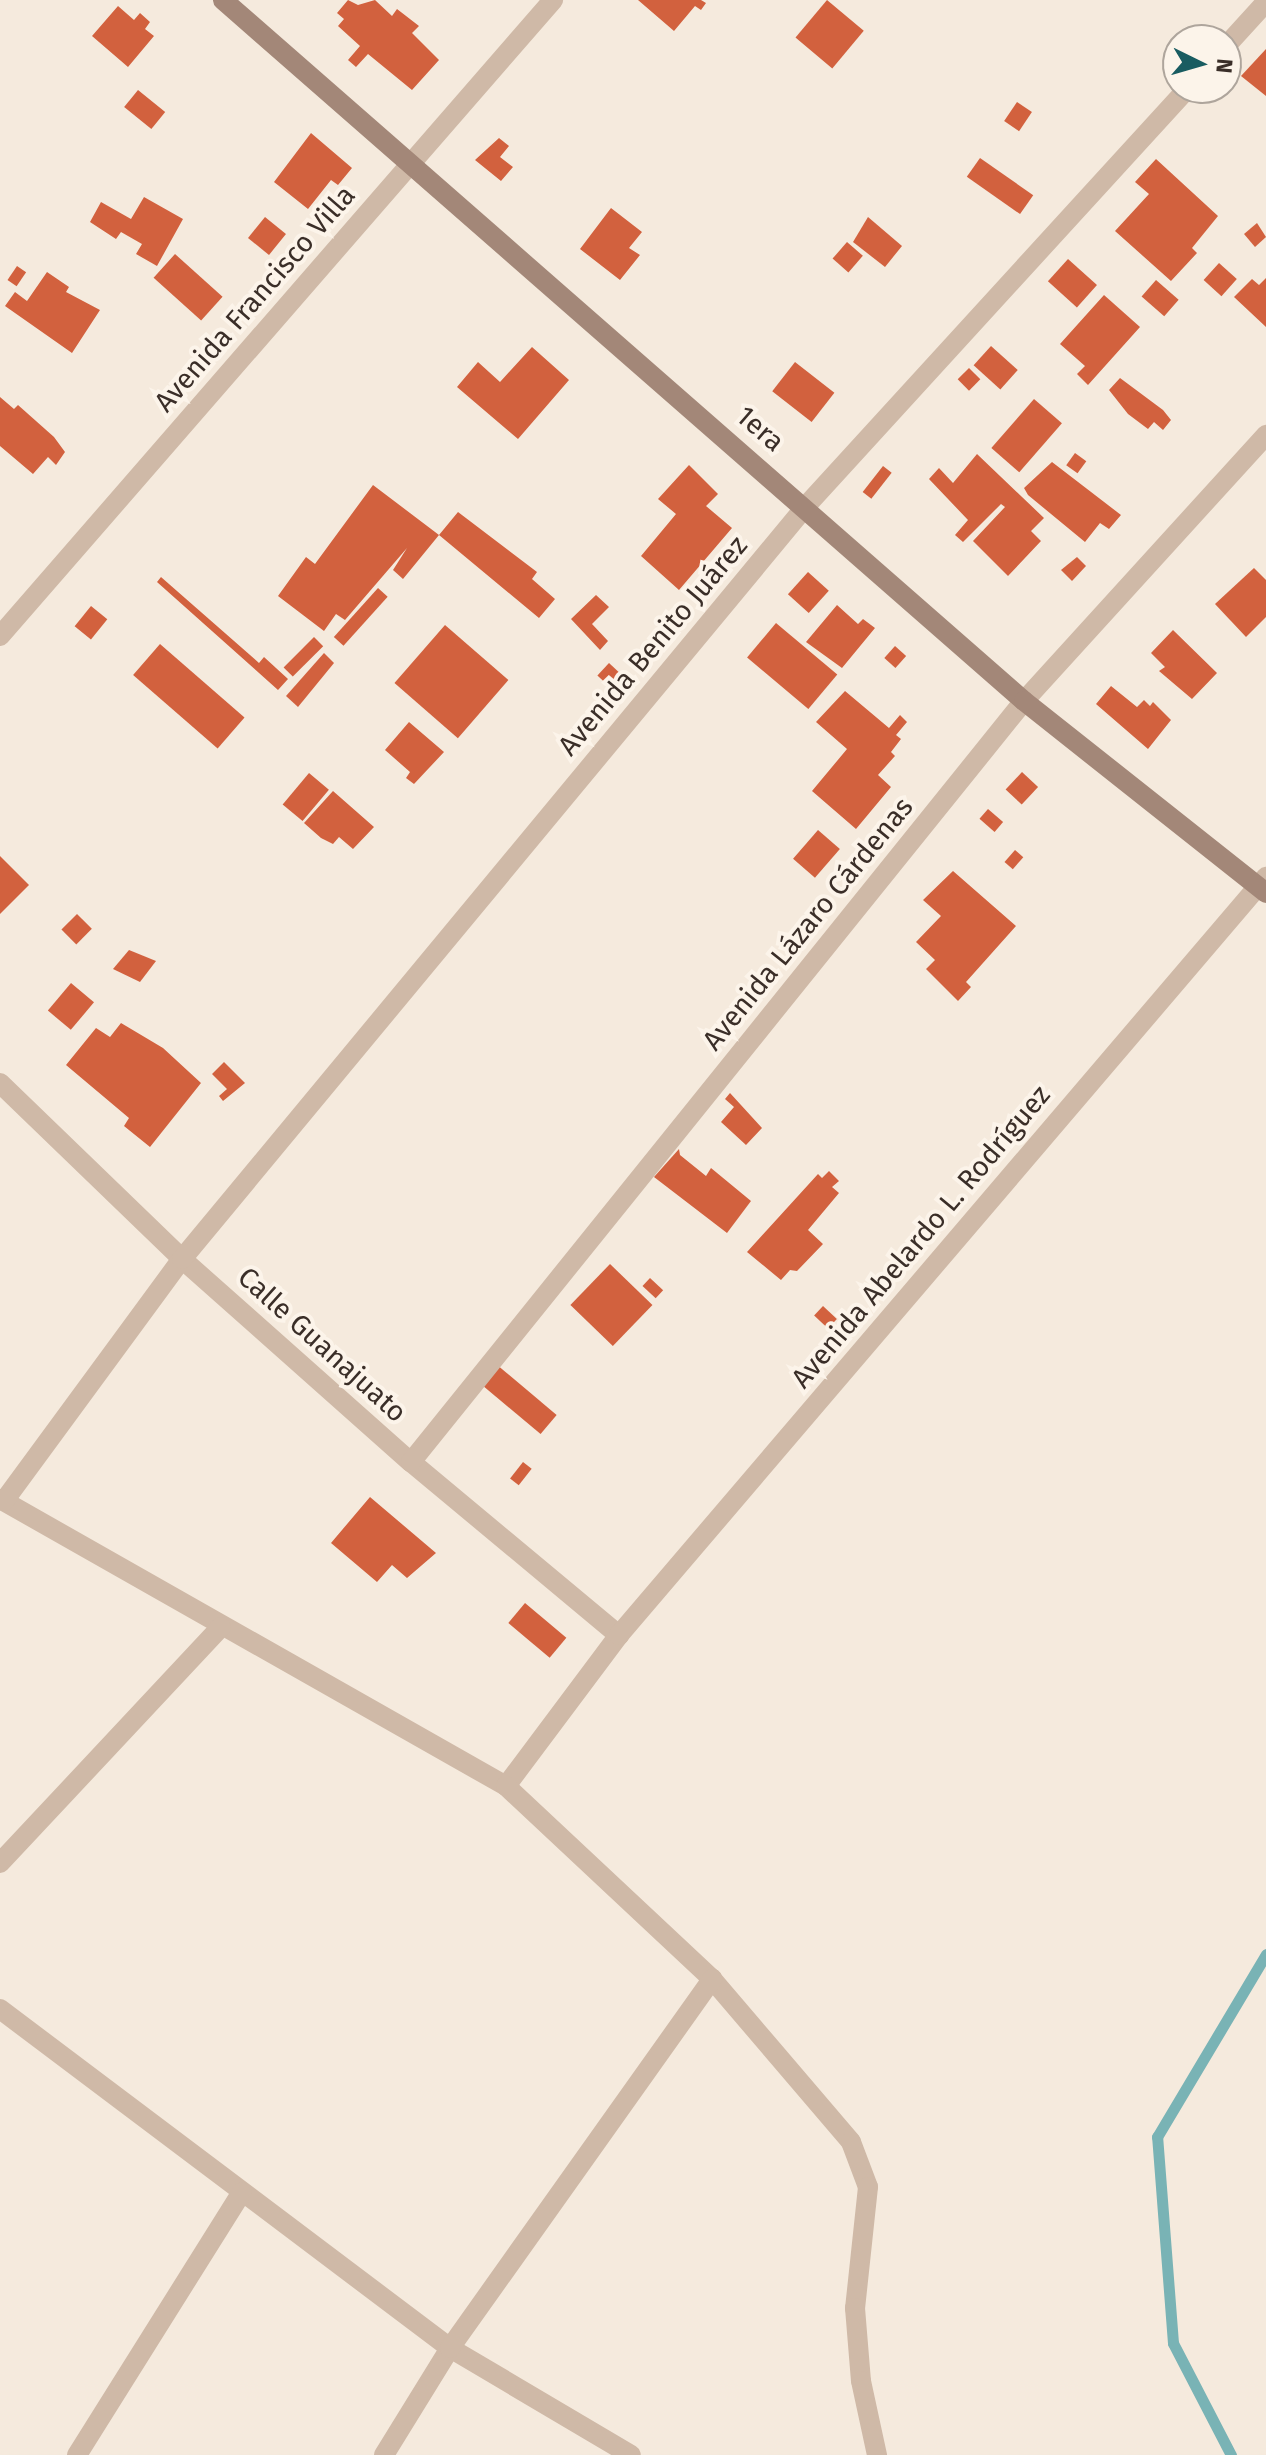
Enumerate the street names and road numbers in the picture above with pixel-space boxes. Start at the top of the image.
street label: Avenida Francisco Villa [148,179,362,419]
street label: 1era [729,399,791,459]
street label: Avenida Benito Juárez [551,529,755,763]
street label: Avenida Lázaro Cárdenas [696,791,920,1057]
street label: Avenida Abelardo L. Rodríguez [785,1079,1057,1395]
street label: Calle Guanajuato [231,1260,413,1430]

